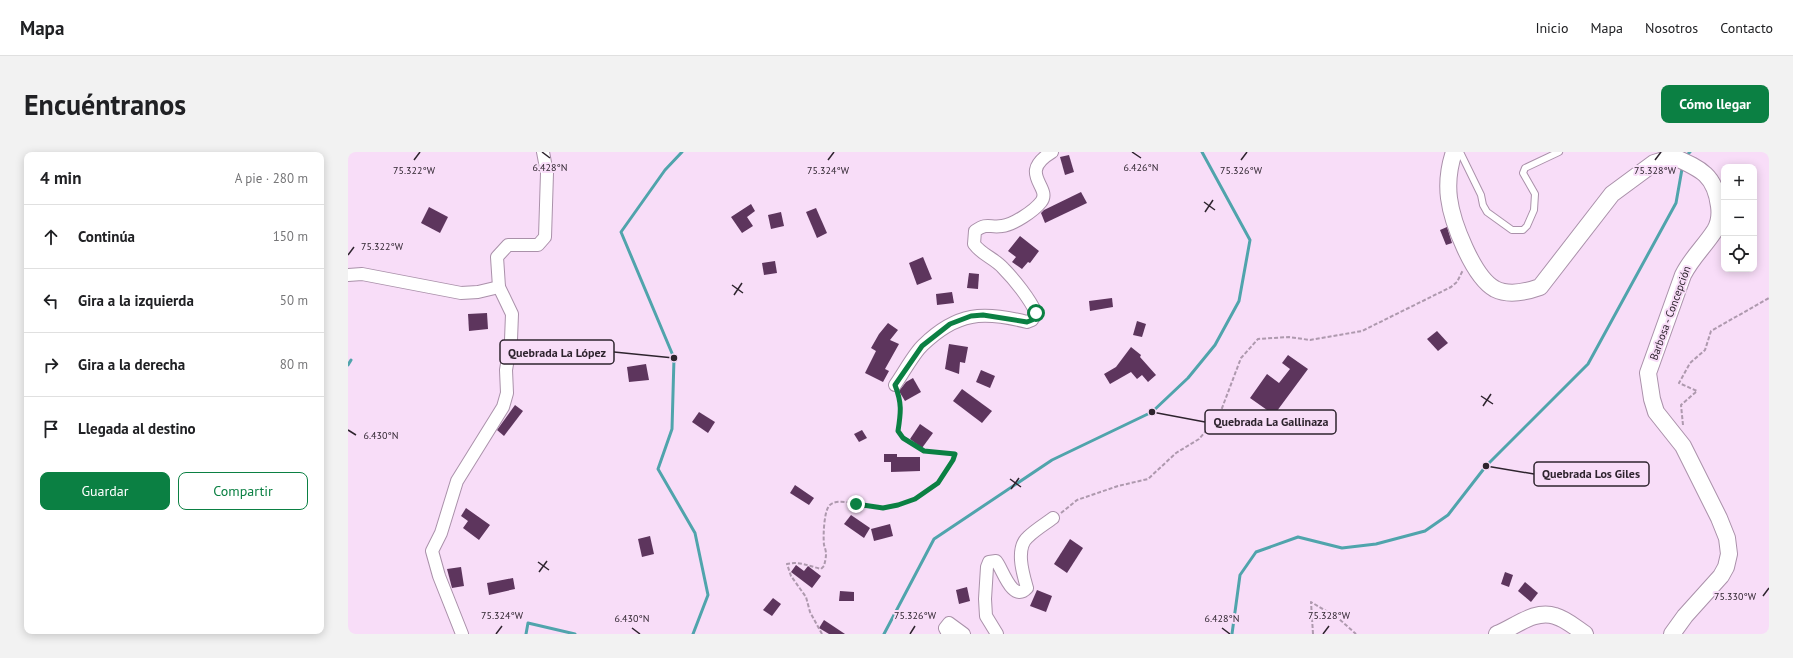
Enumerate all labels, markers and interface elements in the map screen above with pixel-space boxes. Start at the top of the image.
text: Mapa [20,16,64,40]
text: Inicio [1535,19,1568,37]
text: Mapa [1590,19,1623,37]
text: Nosotros [1645,19,1698,37]
text: Contacto [1720,19,1773,37]
button: Cómo llegar [1661,85,1769,123]
text: Encuéntranos [24,86,186,123]
text: 6.428°N [533,161,567,174]
text: 6.426°N [1124,161,1158,174]
text: 75.322°W [393,164,436,177]
text: 75.324°W [807,164,850,177]
text: 75.326°W [1220,164,1263,177]
text: 75.328°W [1634,164,1677,177]
map controls [1721,164,1757,272]
button: + [1721,164,1757,200]
text: 4 min [40,167,81,189]
text: A pie · 280 m [235,170,308,187]
button: − [1721,200,1757,236]
icon: ahead [40,226,62,248]
text: Continúa [78,227,135,246]
text: 150 m [273,228,308,245]
button: locate [1721,236,1757,272]
text: 75.322°W [361,240,404,253]
street label: Barbosa - Concepción [1646,264,1694,362]
icon: left [40,290,62,312]
text: Gira a la izquierda [78,291,194,310]
text: 50 m [280,292,308,309]
route start [1027,304,1045,322]
callout: Quebrada La López [500,340,614,364]
text: Quebrada La López [508,345,607,360]
icon: right [40,354,62,376]
text: Gira a la derecha [78,355,185,374]
text: 80 m [280,356,308,373]
callout: Quebrada La Gallinaza [1205,410,1336,434]
text: Quebrada La Gallinaza [1213,414,1329,429]
icon: arrive [40,418,62,440]
text: Llegada al destino [78,419,196,438]
text: 6.430°N [364,429,398,442]
callout: Quebrada Los Giles [1534,462,1649,486]
text: Quebrada Los Giles [1542,466,1640,481]
button: Guardar [40,472,170,510]
button: Compartir [178,472,308,510]
route end [847,495,865,513]
text: 75.330°W [1714,590,1757,603]
text: 75.324°W [481,609,524,622]
text: 75.326°W [894,609,937,622]
text: 75.328°W [1308,609,1351,622]
text: 6.430°N [615,612,649,625]
text: 6.428°N [1205,612,1239,625]

